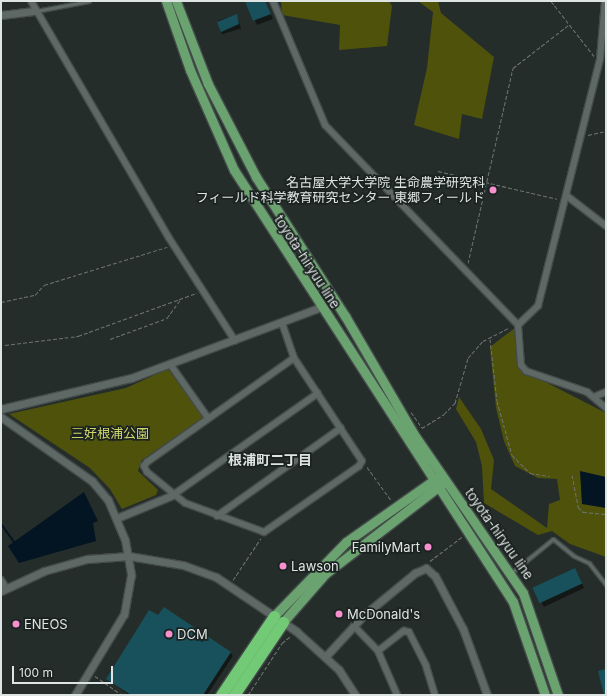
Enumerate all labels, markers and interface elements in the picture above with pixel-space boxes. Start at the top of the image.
place label: 名古屋大学大学院 生命農学研究科 フィールド科学教育研究センター 東郷フィールド [195,175,485,206]
marker: 名古屋大学大学院 生命農学研究科 フィールド科学教育研究センター 東郷フィールド [488,185,498,195]
street label: toyota-hiryuu line [271,212,343,312]
park label: 三好根浦公園 [71,425,149,441]
district label: 根浦町二丁目 [228,452,312,468]
street label: toyota-hiryuu line [462,485,536,583]
place label: FamilyMart [352,539,420,555]
marker: FamilyMart [423,542,433,552]
place label: Lawson [291,558,339,574]
marker: Lawson [278,561,288,571]
place label: McDonald's [347,606,420,622]
marker: McDonald's [334,609,344,619]
place label: ENEOS [24,616,68,632]
marker: ENEOS [11,619,21,629]
place label: DCM [177,626,208,642]
marker: DCM [164,629,174,639]
scale bar [14,658,115,684]
text: 100 m [19,665,53,680]

